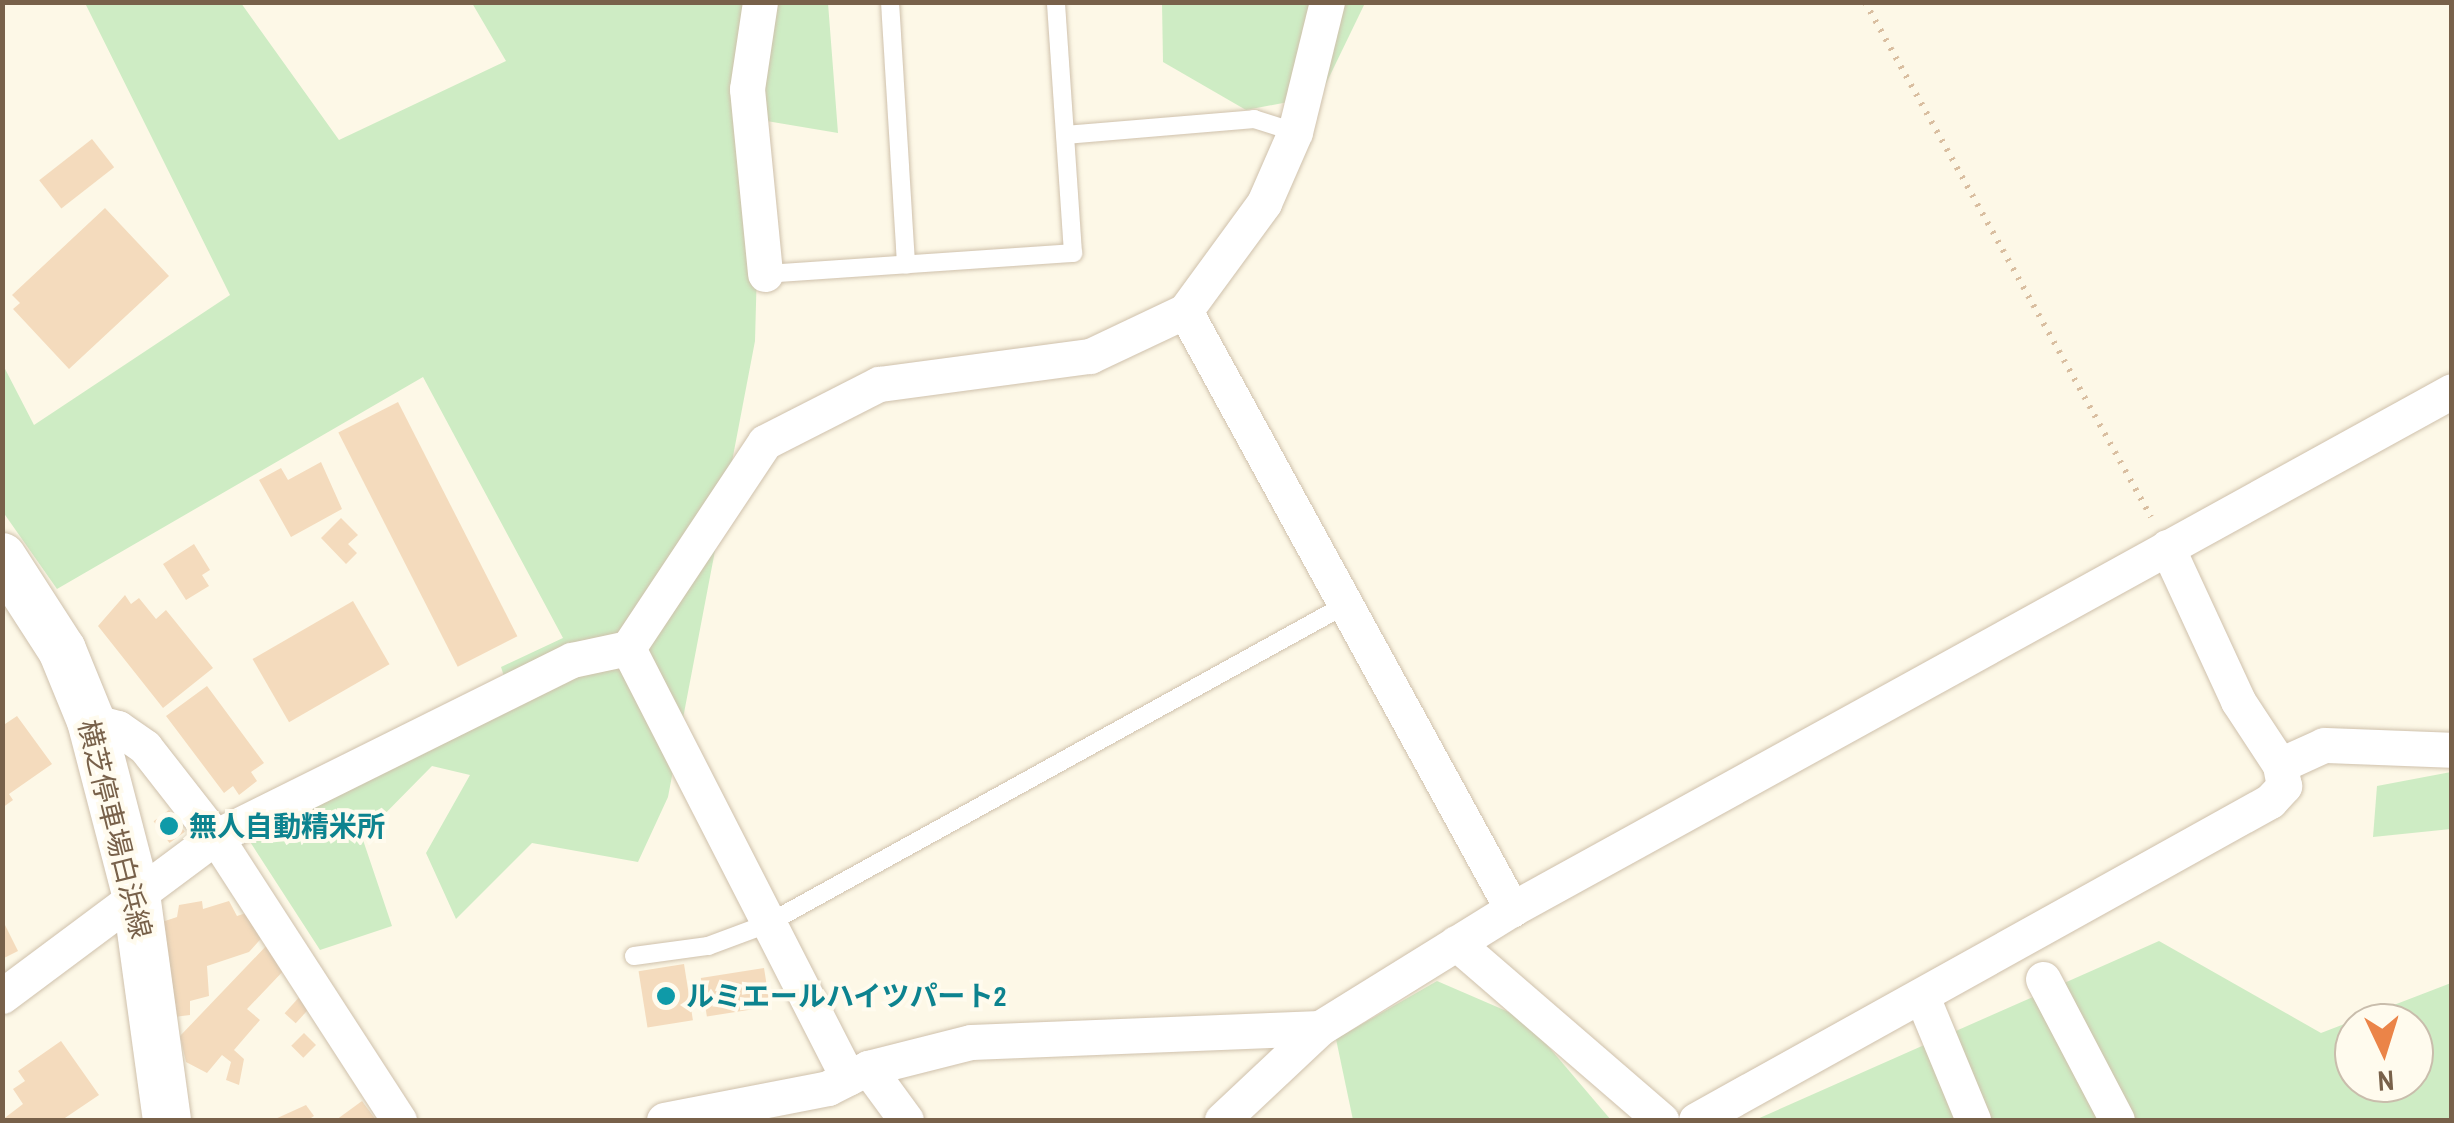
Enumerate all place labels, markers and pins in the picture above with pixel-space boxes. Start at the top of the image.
place label: 無人自動精米所 [189,809,385,843]
marker: 無人自動精米所 [158,815,180,837]
place label: ルミエールハイツパート2 [686,979,1007,1013]
marker: ルミエールハイツパート2 [655,985,677,1007]

